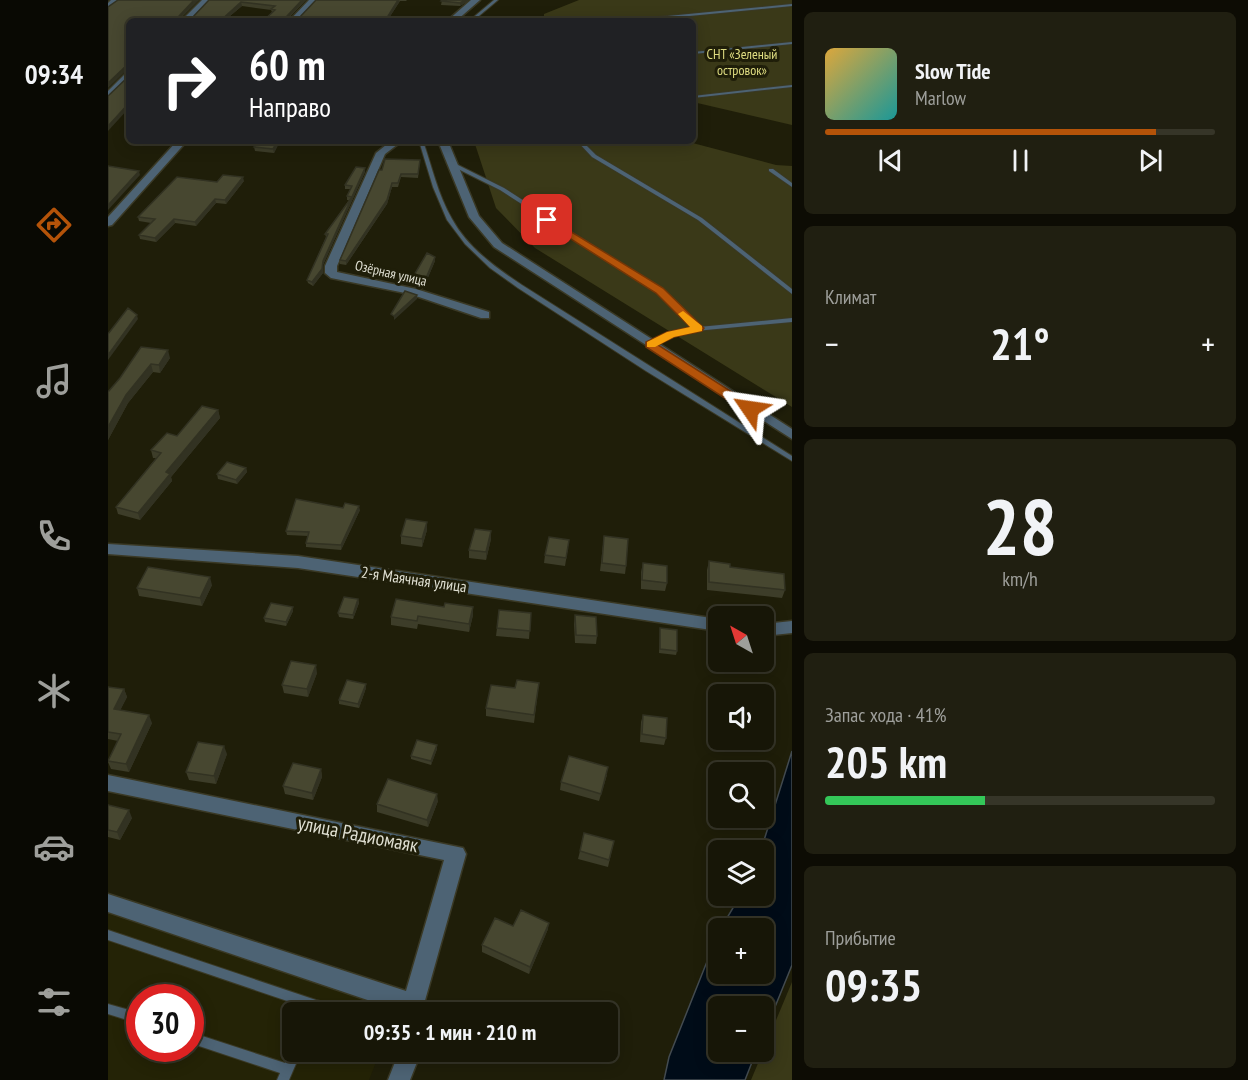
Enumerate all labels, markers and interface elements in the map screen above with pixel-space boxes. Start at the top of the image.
text: 60 m [249,37,326,92]
icon: right [150,42,228,120]
park label: СНТ «Зеленый островок» [707,45,777,79]
text: 09:34 [25,57,83,91]
text: Slow Tide [915,57,991,85]
text: Marlow [915,85,966,111]
text: Направо [249,90,331,124]
icon: previous [874,144,907,177]
icon: pause [1004,144,1037,177]
icon: next [1134,144,1167,177]
pin [521,194,572,245]
icon: arrive [530,203,563,236]
icon: directions [33,204,75,246]
street label: Озёрная улица [353,256,429,290]
text: Климат [825,284,876,310]
text: 21° [990,314,1050,372]
text: − [825,322,839,365]
text: + [1201,322,1215,365]
icon: music [33,360,75,402]
position arrow [718,377,782,441]
text: 28 [983,476,1057,577]
icon: phone [33,515,75,557]
street label: 2-я Маячная улица [360,562,468,596]
text: km/h [1002,566,1038,592]
north arrow [708,606,774,672]
map controls [708,606,774,1062]
icon: climate [33,670,75,712]
button: sound [708,684,774,750]
text: Запас хода · 41% [825,702,946,728]
text: 205 km [825,732,947,790]
button: search [708,762,774,828]
street label: улица Радиомаяк [296,810,421,858]
icon: car [33,826,75,868]
button: layers [708,840,774,906]
button: + [708,918,774,984]
text: Прибытие [825,925,896,951]
text: 09:35 [825,955,922,1013]
icon: filters [33,981,75,1023]
speed limit sign: 30 [126,984,204,1062]
button: − [708,996,774,1062]
text: 09:35 · 1 мин · 210 m [364,1018,536,1046]

